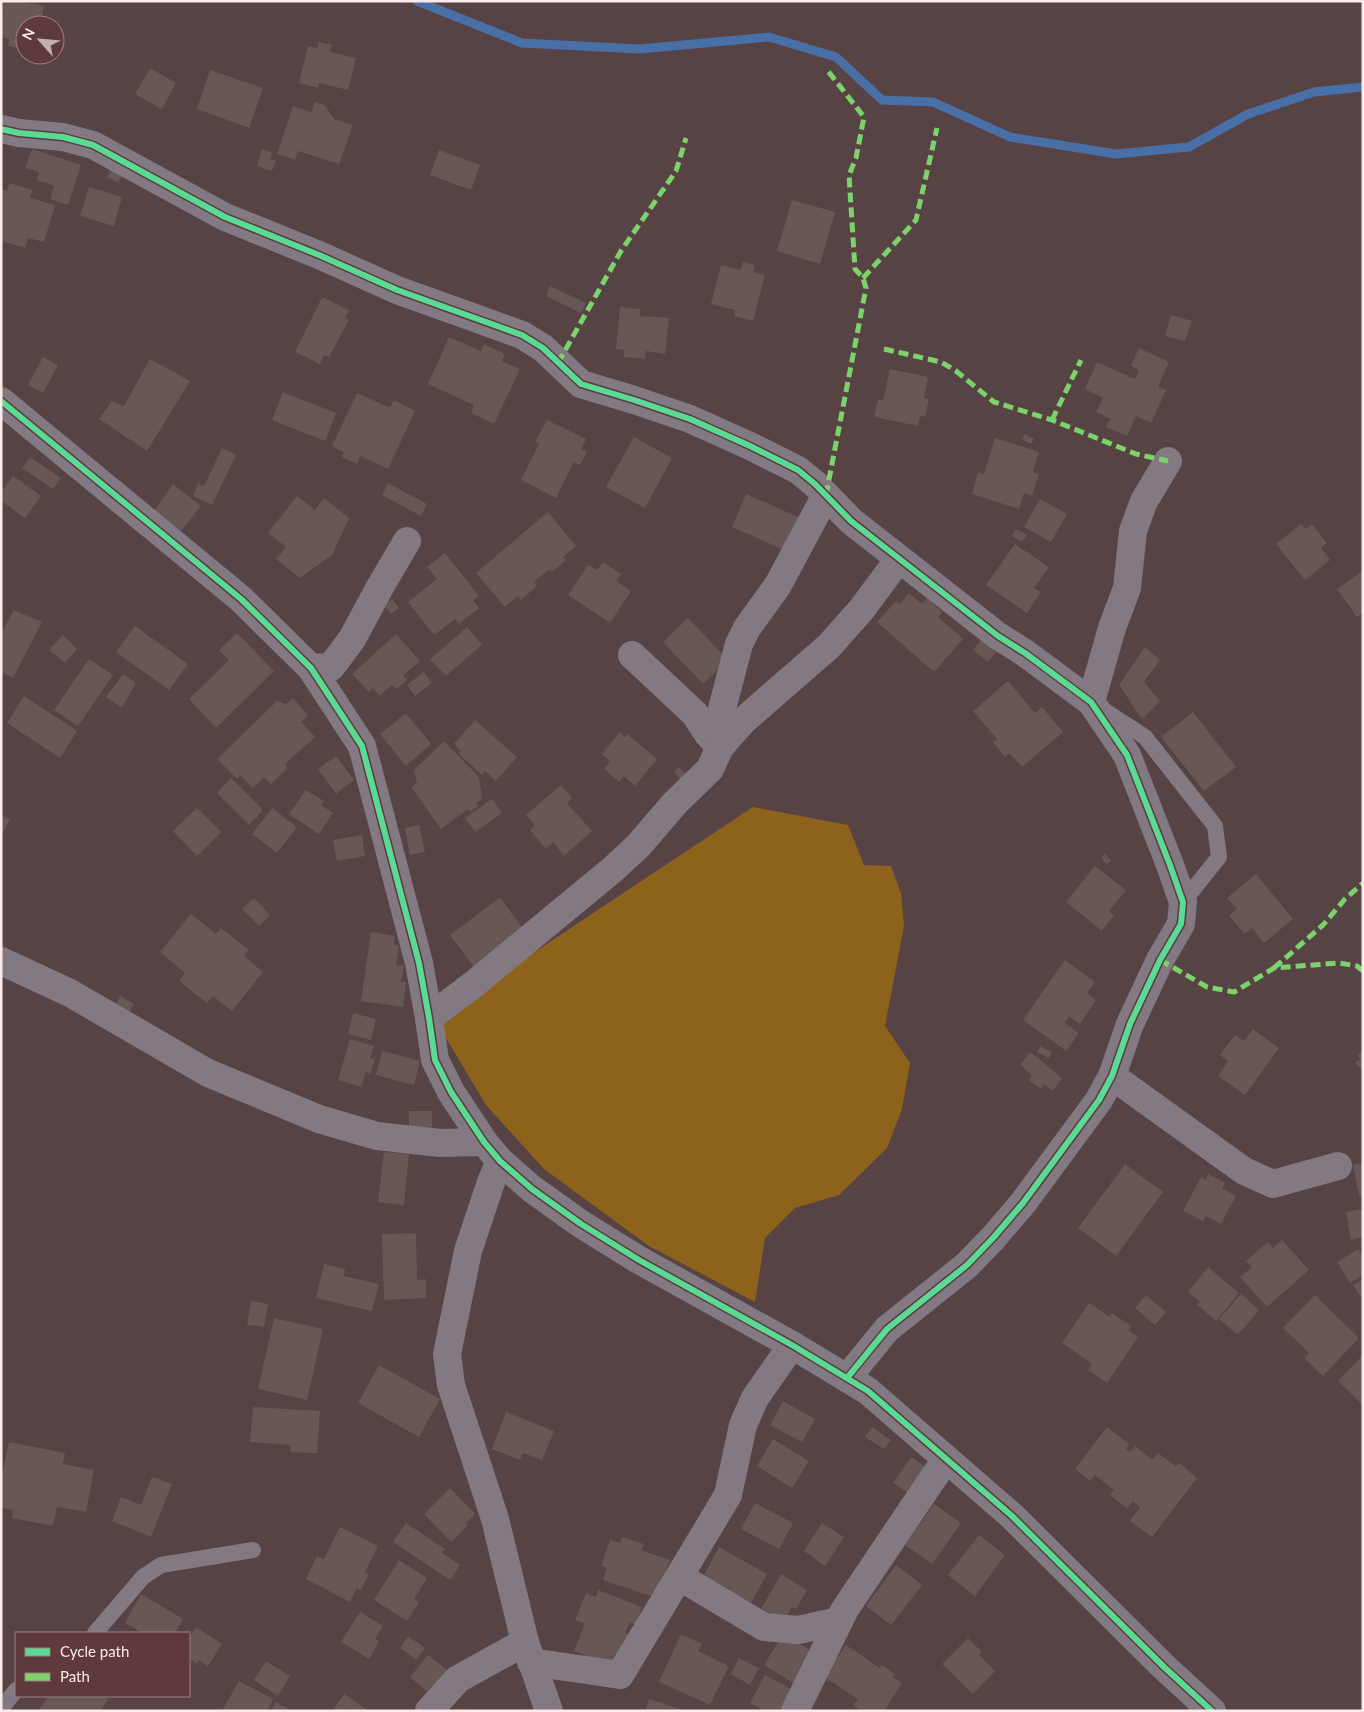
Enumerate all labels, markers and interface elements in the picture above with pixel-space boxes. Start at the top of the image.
north arrow [15,15,65,65]
text: N [18,25,38,43]
legend [15,1632,190,1697]
text: Cycle path [60,1642,129,1660]
text: Path [60,1667,90,1685]

